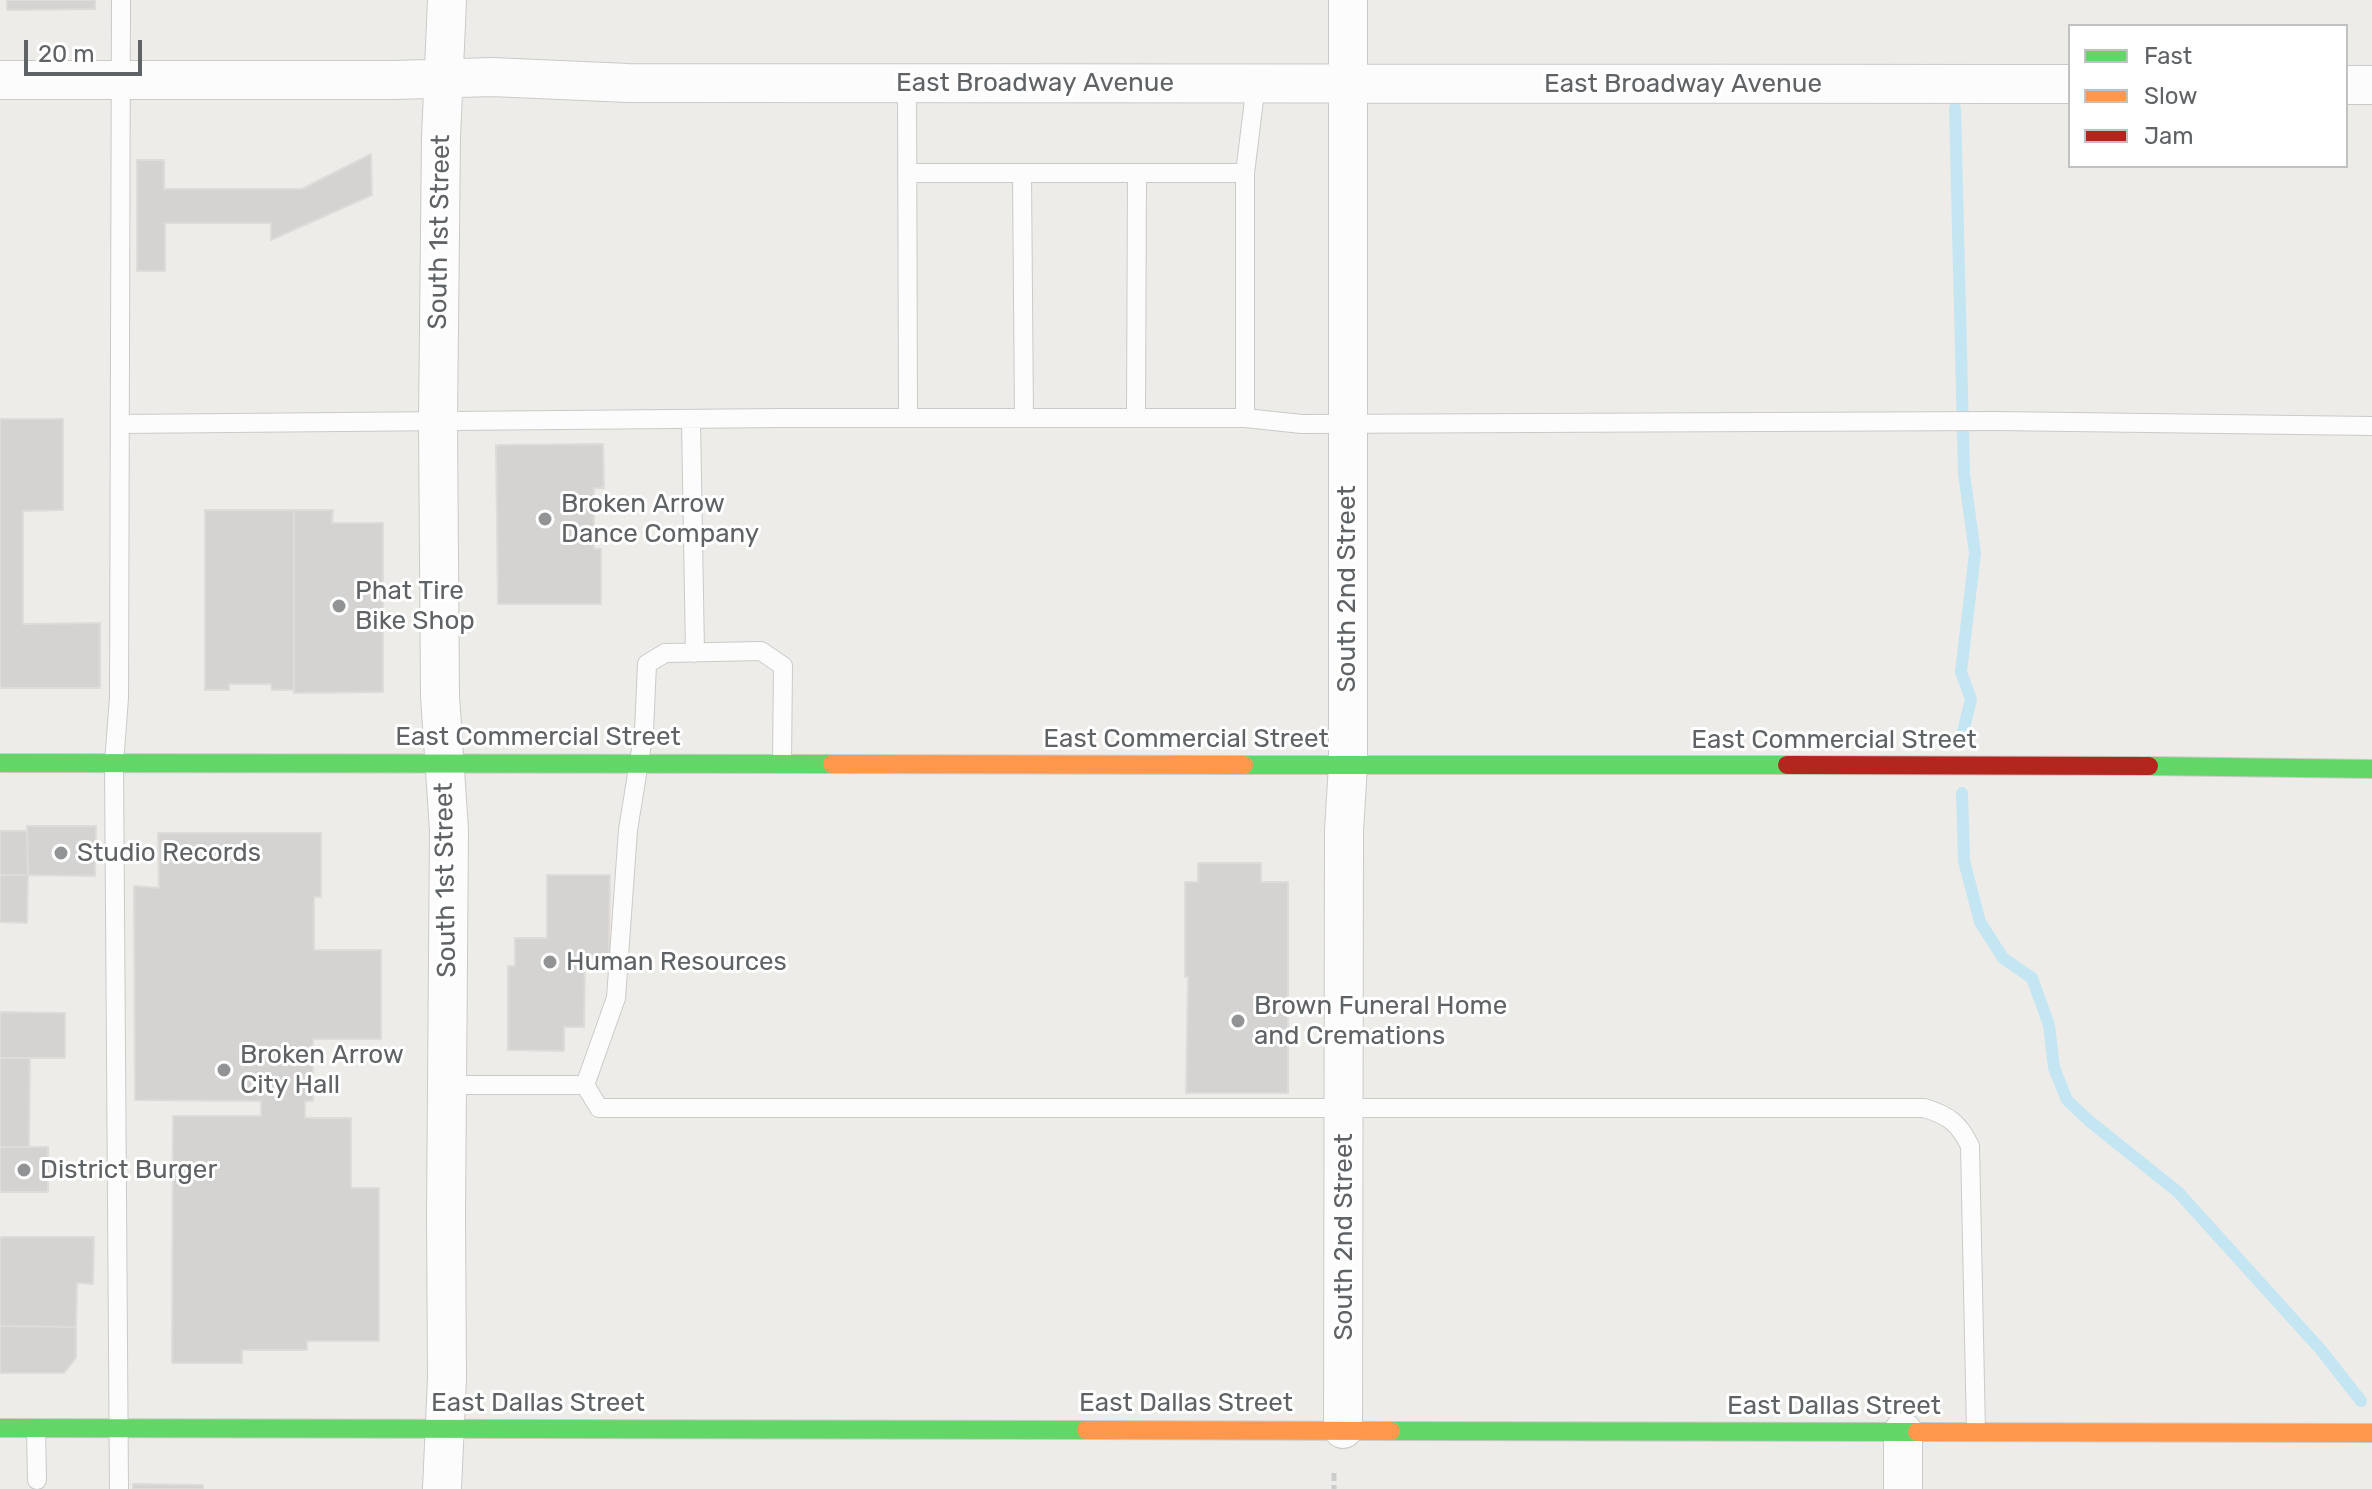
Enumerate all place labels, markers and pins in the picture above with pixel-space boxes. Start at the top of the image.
place label: Broken Arrow Dance Company [561,488,759,550]
marker: Broken Arrow Dance Company [536,510,554,528]
place label: Phat Tire Bike Shop [355,575,475,636]
marker: Phat Tire Bike Shop [330,597,348,615]
place label: Studio Records [77,837,261,869]
marker: Studio Records [52,844,70,862]
place label: Human Resources [566,946,787,978]
marker: Human Resources [541,953,559,971]
place label: Brown Funeral Home and Cremations [1254,990,1507,1052]
marker: Brown Funeral Home and Cremations [1229,1012,1247,1030]
place label: Broken Arrow City Hall [240,1039,404,1100]
marker: Broken Arrow City Hall [215,1061,233,1079]
place label: District Burger [40,1154,217,1186]
marker: District Burger [15,1161,33,1179]

